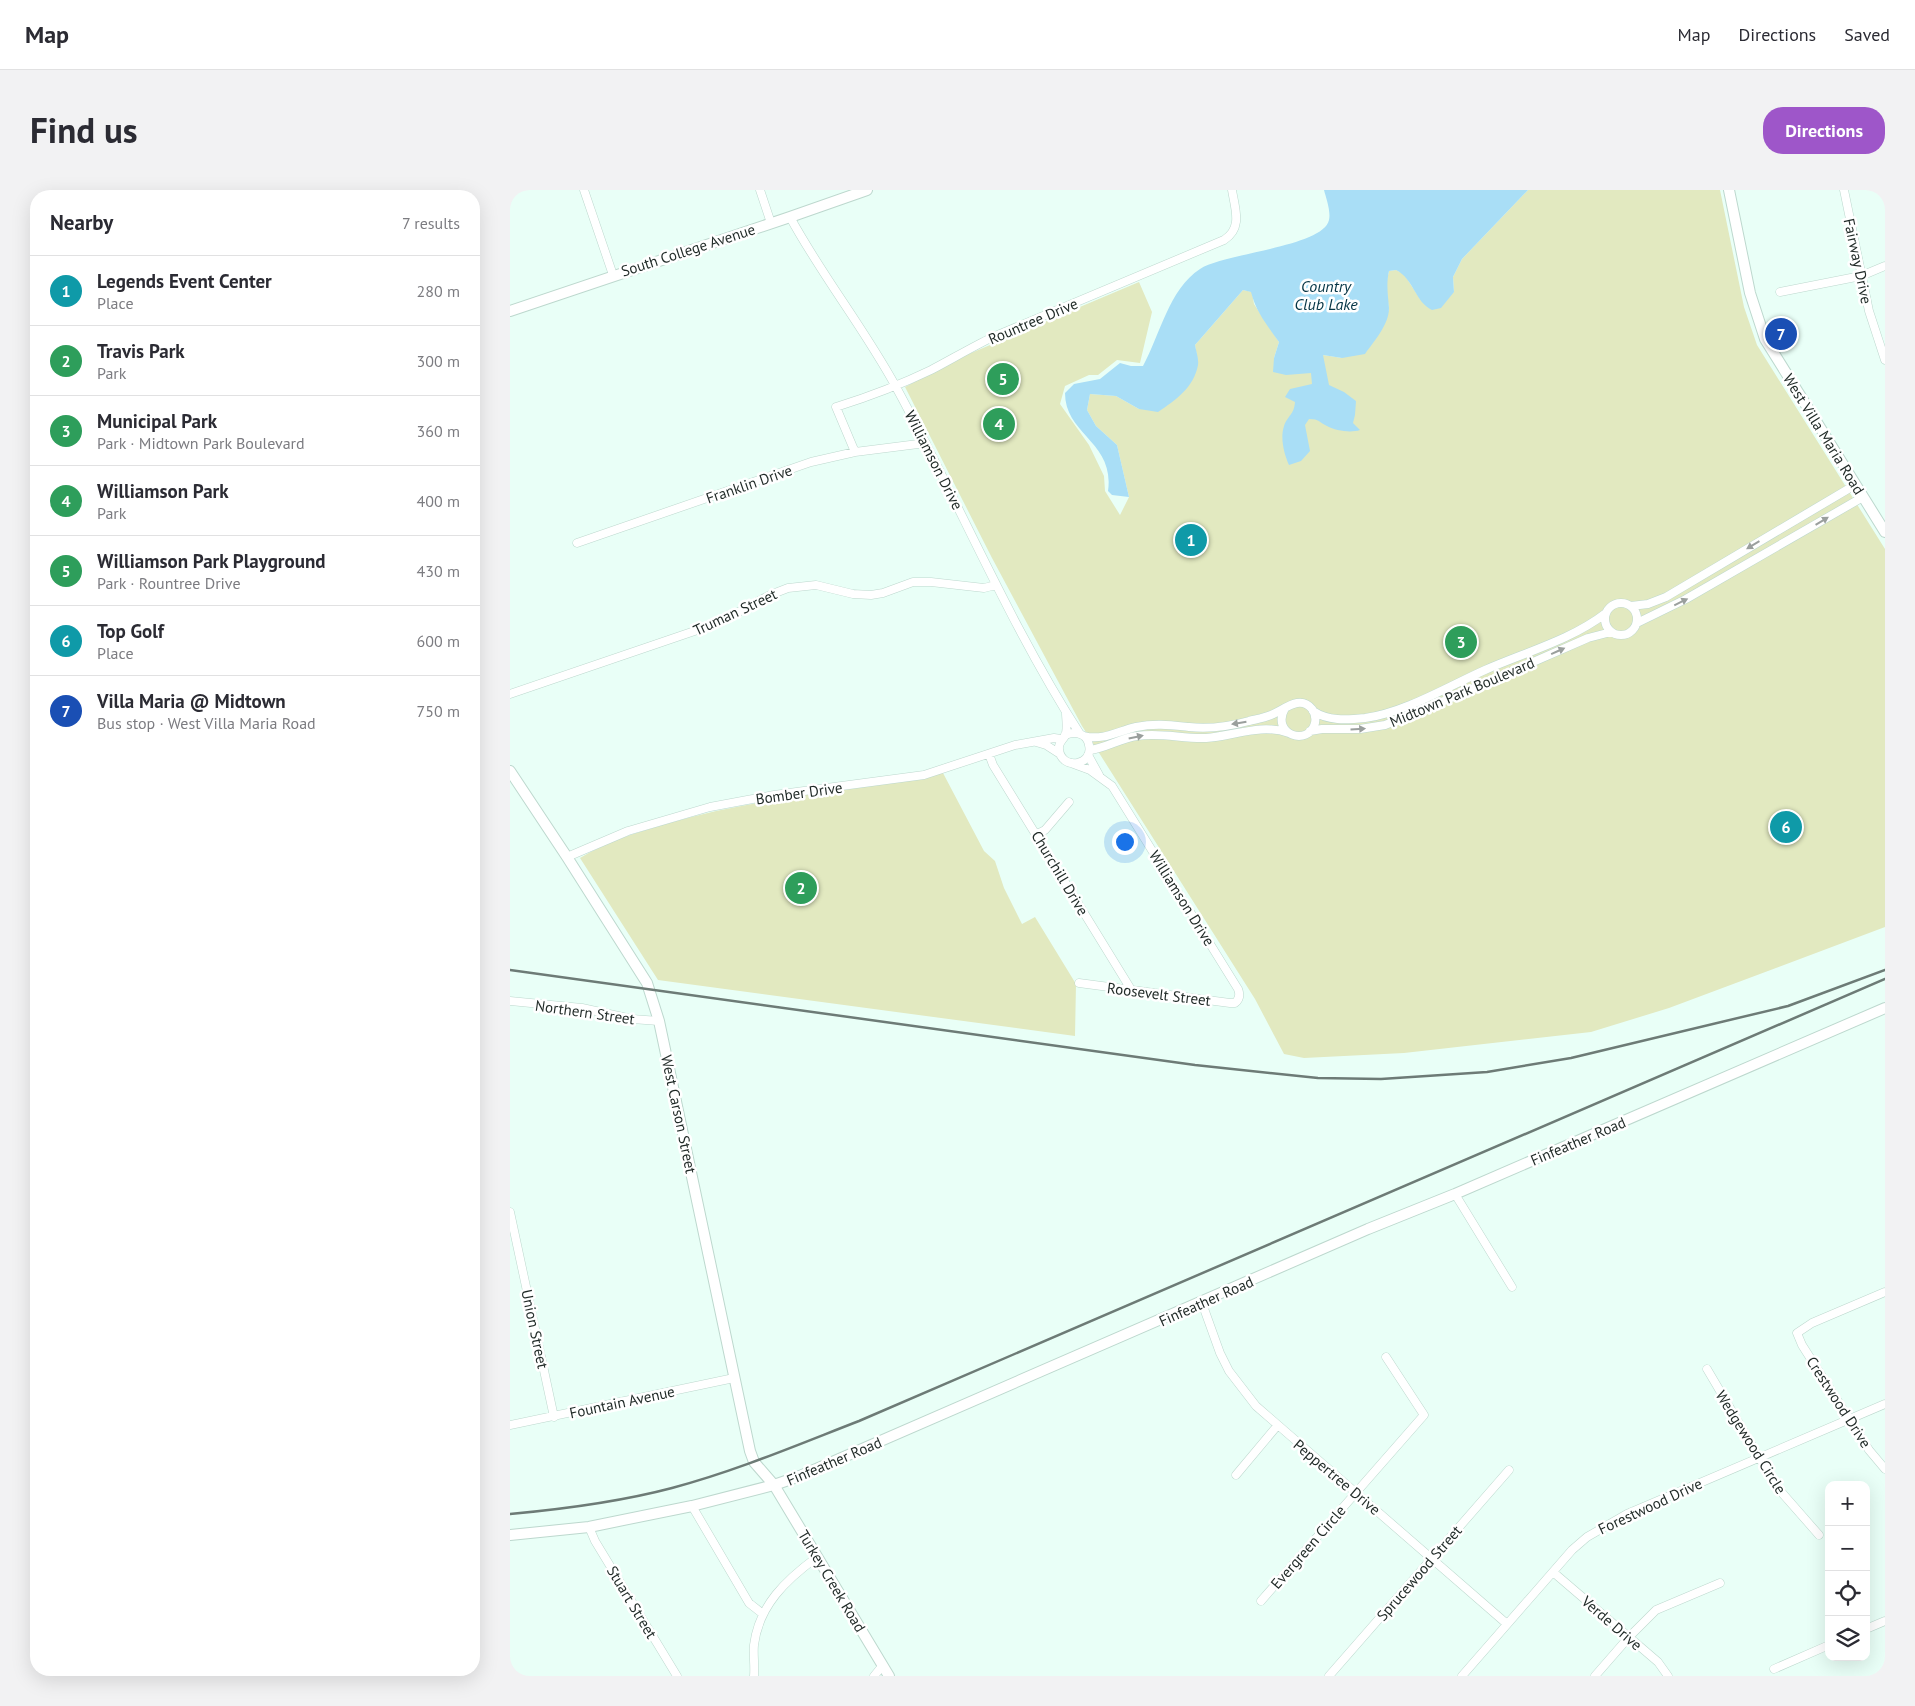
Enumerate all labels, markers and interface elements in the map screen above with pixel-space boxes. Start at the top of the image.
text: Map [25,19,69,50]
text: Map [1678,23,1710,46]
text: Directions [1738,23,1816,46]
text: Saved [1844,23,1890,46]
text: Find us [30,107,138,153]
button: Directions [1763,107,1885,154]
text: Nearby [50,209,113,236]
text: 7 results [402,213,460,233]
street label: Fairway Drive [1840,217,1876,305]
street label: South College Avenue [619,219,757,281]
text: Legends Event Center [97,269,272,293]
water label: Country Club Lake [1294,276,1358,314]
text: 1 [61,281,71,301]
text: 280 m [417,281,460,301]
text: Place [97,293,134,313]
street label: Rountree Drive [985,294,1081,348]
pin: 7 [1765,315,1797,353]
text: Travis Park [97,339,185,363]
text: 2 [61,351,71,371]
text: 300 m [417,351,460,371]
pin: 5 [987,360,1019,398]
text: Park [97,363,126,383]
street label: West Villa Maria Road [1779,370,1869,498]
pin: 4 [983,405,1015,443]
street label: Williamson Drive [901,407,967,513]
text: Municipal Park [97,409,217,433]
text: 3 [61,421,71,441]
text: 360 m [417,421,460,441]
text: Park · Midtown Park Boulevard [97,433,305,453]
street label: Franklin Drive [703,460,795,508]
text: Williamson Park [97,479,229,503]
text: 4 [61,491,71,511]
text: 400 m [417,491,460,511]
text: Park [97,503,126,523]
one-way arrow [1815,517,1828,526]
pin: 1 [1175,521,1207,559]
one-way arrow [1747,541,1760,550]
text: Williamson Park Playground [97,549,326,573]
text: 5 [61,561,71,581]
text: 430 m [417,561,460,581]
text: Park · Rountree Drive [97,573,241,593]
street label: Truman Street [690,584,780,640]
one-way arrow [1673,597,1688,606]
text: Top Golf [97,619,164,643]
pin: 3 [1445,623,1477,661]
text: 6 [61,631,71,651]
text: 600 m [417,631,460,651]
text: Place [97,643,134,663]
one-way arrow [1551,646,1565,654]
street label: Midtown Park Boulevard [1387,653,1537,731]
text: Villa Maria @ Midtown [97,689,286,713]
text: 7 [61,701,71,721]
text: 750 m [417,701,460,721]
text: Bus stop · West Villa Maria Road [97,713,316,733]
one-way arrow [1231,719,1247,727]
one-way arrow [1351,724,1367,732]
one-way arrow [1129,732,1145,740]
street label: Bomber Drive [754,778,844,808]
pin: 6 [1770,808,1802,846]
street label: Churchill Drive [1027,827,1093,919]
your location [1112,829,1138,855]
street label: Williamson Drive [1145,847,1219,949]
pin: 2 [785,869,817,907]
street label: Roosevelt Street [1106,978,1212,1010]
street label: Northern Street [534,996,636,1028]
street label: West Carson Street [657,1053,701,1175]
street label: Finfeather Road [1528,1112,1628,1170]
street label: Finfeather Road [1156,1272,1256,1330]
street label: Union Street [517,1288,553,1370]
street label: Crestwood Drive [1802,1353,1876,1451]
street label: Fountain Avenue [568,1382,676,1422]
street label: Wedgewood Circle [1712,1387,1790,1497]
street label: Finfeather Road [784,1432,884,1490]
street label: Peppertree Drive [1290,1435,1384,1519]
street label: Forestwood Drive [1595,1474,1705,1538]
map controls [1825,1481,1870,1661]
button: + [1825,1481,1870,1526]
street label: Evergreen Circle [1266,1501,1350,1593]
street label: Sprucewood Street [1372,1521,1466,1625]
button: − [1825,1526,1870,1571]
street label: Turkey Creek Road [794,1527,870,1635]
street label: Stuart Street [603,1562,661,1642]
button: locate [1825,1571,1870,1616]
street label: Verde Drive [1577,1591,1646,1654]
button: layers [1825,1616,1870,1661]

